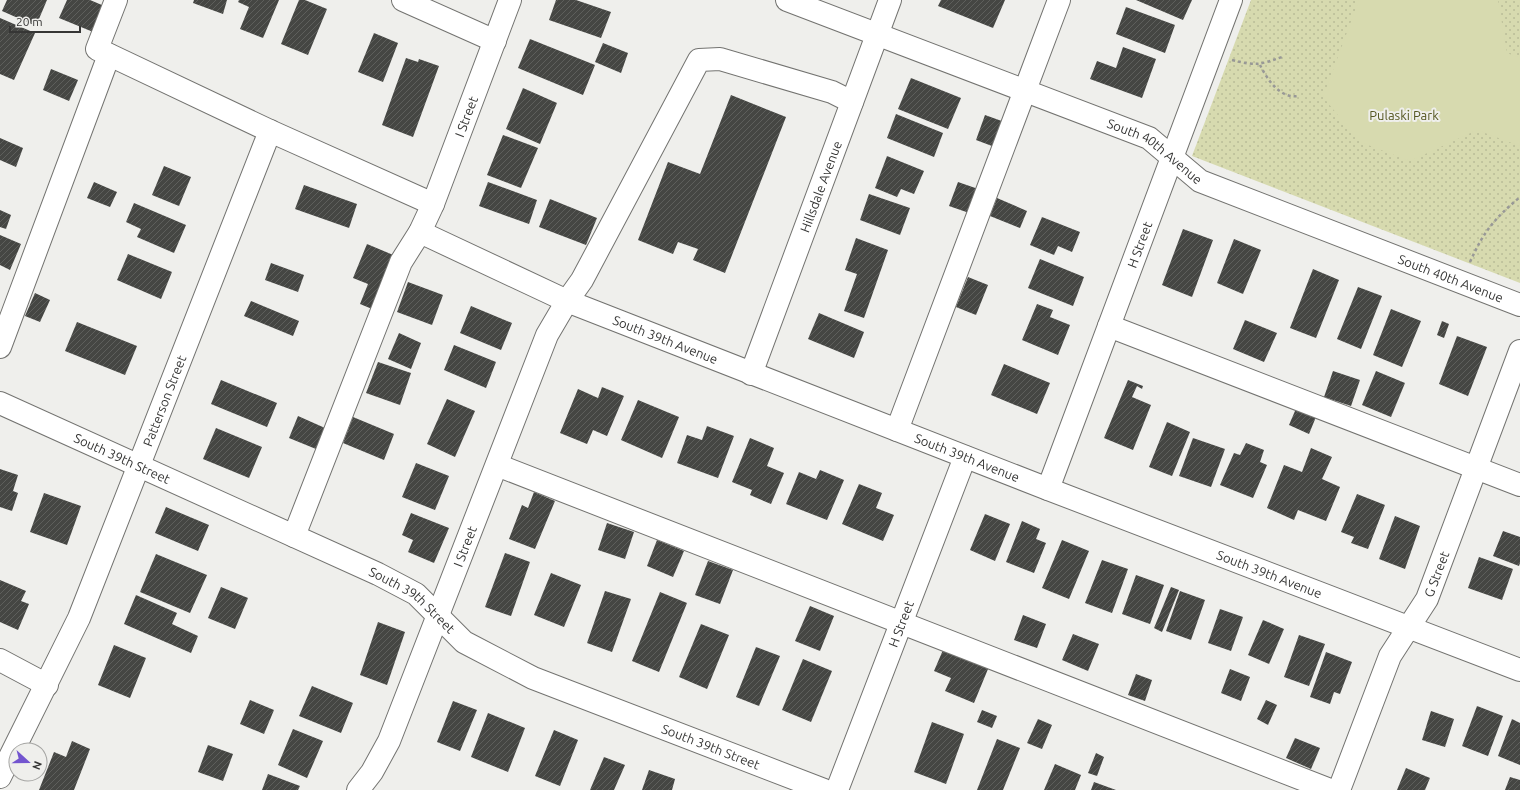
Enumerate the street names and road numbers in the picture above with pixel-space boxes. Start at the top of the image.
street label: I Street [452,94,480,139]
street label: South 40th Avenue [1105,116,1205,187]
street label: Hillsdale Avenue [797,139,844,234]
street label: H Street [1124,219,1155,270]
street label: South 40th Avenue [1396,251,1505,305]
street label: South 39th Avenue [611,313,720,366]
street label: Patterson Street [140,353,188,448]
street label: South 39th Street [72,430,172,486]
street label: South 39th Avenue [913,431,1022,484]
street label: I Street [450,524,479,569]
street label: South 39th Avenue [1215,547,1324,600]
street label: G Street [1421,549,1451,599]
street label: South 39th Street [367,564,458,636]
street label: H Street [886,599,916,649]
street label: South 39th Street [660,721,762,772]

